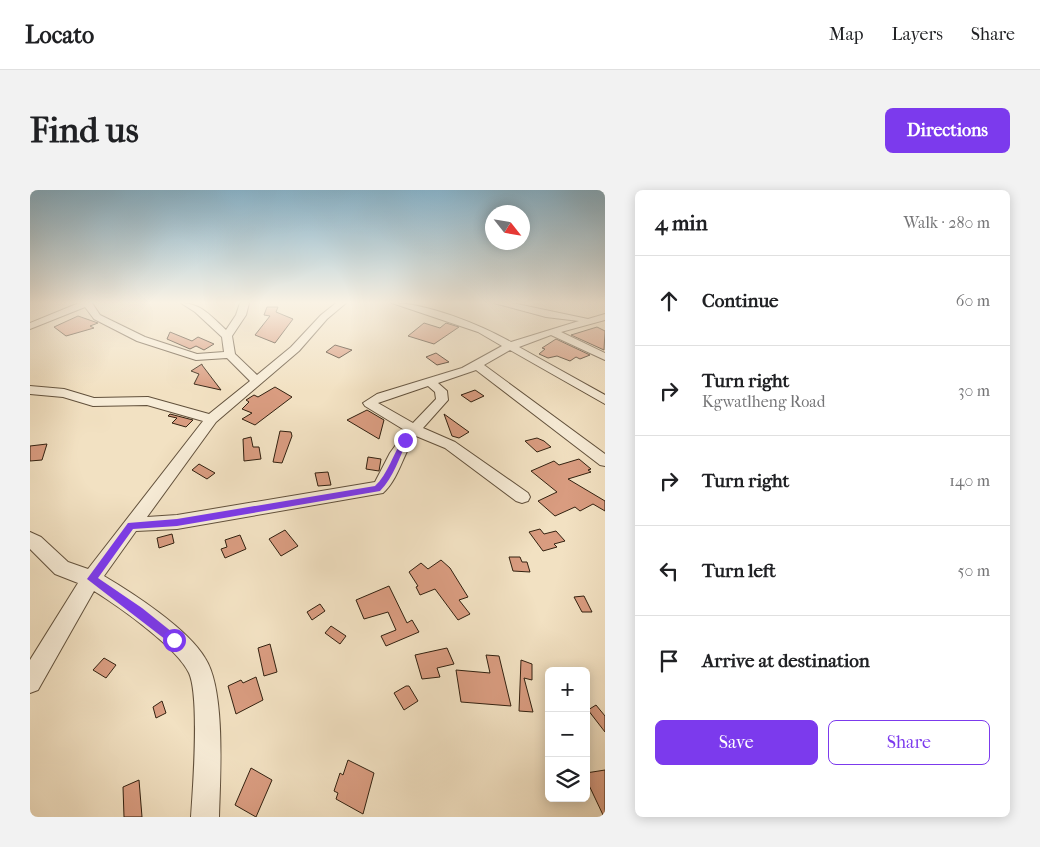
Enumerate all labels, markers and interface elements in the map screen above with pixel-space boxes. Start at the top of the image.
text: Locato [25,21,94,49]
text: Map [829,24,863,45]
text: Layers [891,24,943,45]
text: Share [971,24,1015,45]
button: Directions [885,108,1010,153]
text: Find us [30,110,139,151]
north arrow [485,205,530,250]
text: 4 min [655,211,708,235]
text: Walk · 280 m [903,213,990,232]
icon: ahead [655,287,683,315]
text: Continue [702,290,778,312]
text: 60 m [956,291,990,310]
text: Turn right [702,370,789,392]
icon: right [655,377,683,405]
text: 30 m [958,381,990,400]
text: Kgwatlheng Road [702,392,825,411]
route end [394,429,417,452]
icon: right [655,467,683,495]
text: Turn right [702,470,789,492]
text: 140 m [949,471,990,490]
icon: left [655,557,683,585]
text: Turn left [702,560,776,582]
text: 50 m [958,561,990,580]
route start [163,629,186,652]
icon: arrive [655,647,683,675]
text: Arrive at destination [702,650,870,672]
map controls [545,667,590,802]
button: + [545,667,590,712]
button: − [545,712,590,757]
button: Save [655,720,818,765]
button: Share [828,720,990,765]
button: layers [545,757,590,802]

